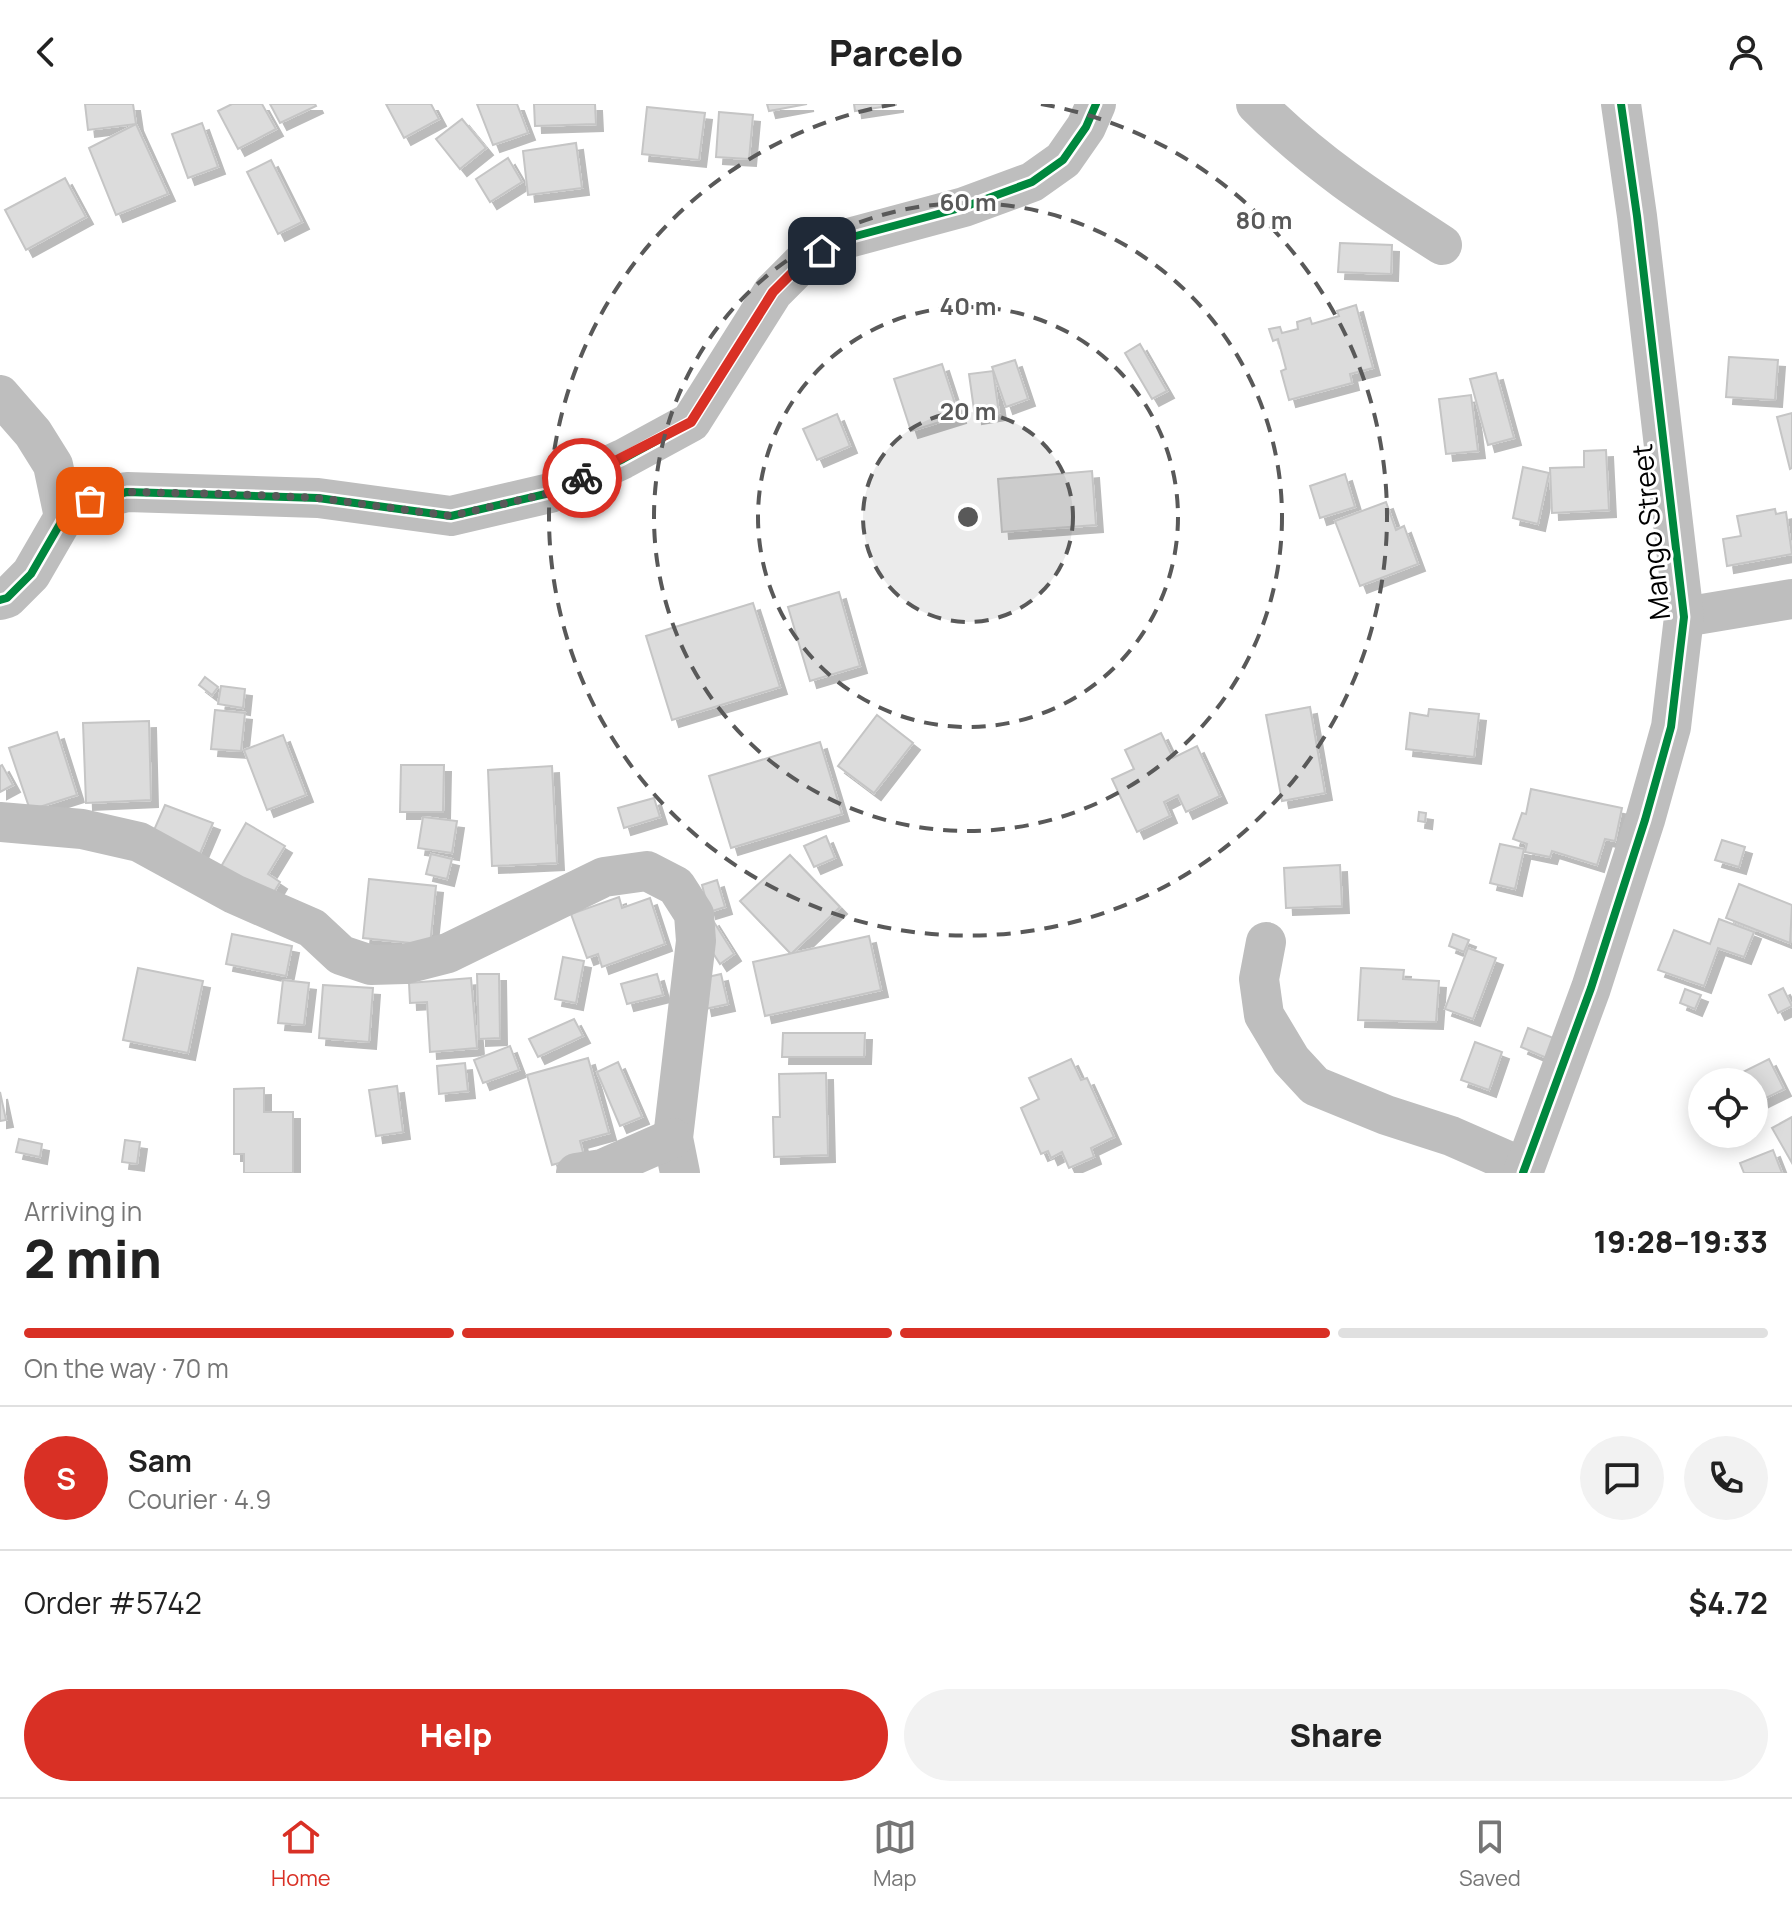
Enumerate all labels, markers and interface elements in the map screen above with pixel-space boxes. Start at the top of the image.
text: Parcelo [829,28,963,77]
icon: back [24,30,68,74]
icon: person [1724,30,1768,74]
text: 60 m [939,185,997,218]
text: 80 m [1236,203,1292,236]
pin [788,217,856,285]
icon: home [800,229,844,273]
text: 40 m [940,289,996,322]
text: 20 m [940,394,996,427]
courier [542,438,622,518]
street label: Mango Street [1622,442,1678,622]
icon: bike [560,456,604,500]
pin [56,467,124,535]
icon: bag [68,479,112,523]
centre of rings [954,503,982,531]
map controls [1688,1068,1768,1148]
button: locate [1688,1068,1768,1148]
text: Arriving in [24,1193,142,1229]
text: 19:28–19:33 [1594,1221,1768,1262]
text: 2 min [24,1223,162,1294]
text: On the way · 70 m [24,1350,229,1386]
button: chat [1580,1436,1664,1520]
button: phone [1684,1436,1768,1520]
text: Sam [128,1440,192,1481]
text: S [56,1458,76,1499]
text: Courier · 4.9 [128,1481,271,1517]
text: Order #5742 [24,1582,202,1623]
text: $4.72 [1689,1582,1768,1623]
button: Help [24,1689,888,1781]
button: Share [904,1689,1768,1781]
tab: Home [271,1815,331,1893]
tab: Map [873,1815,917,1893]
tab: Saved [1459,1815,1521,1893]

